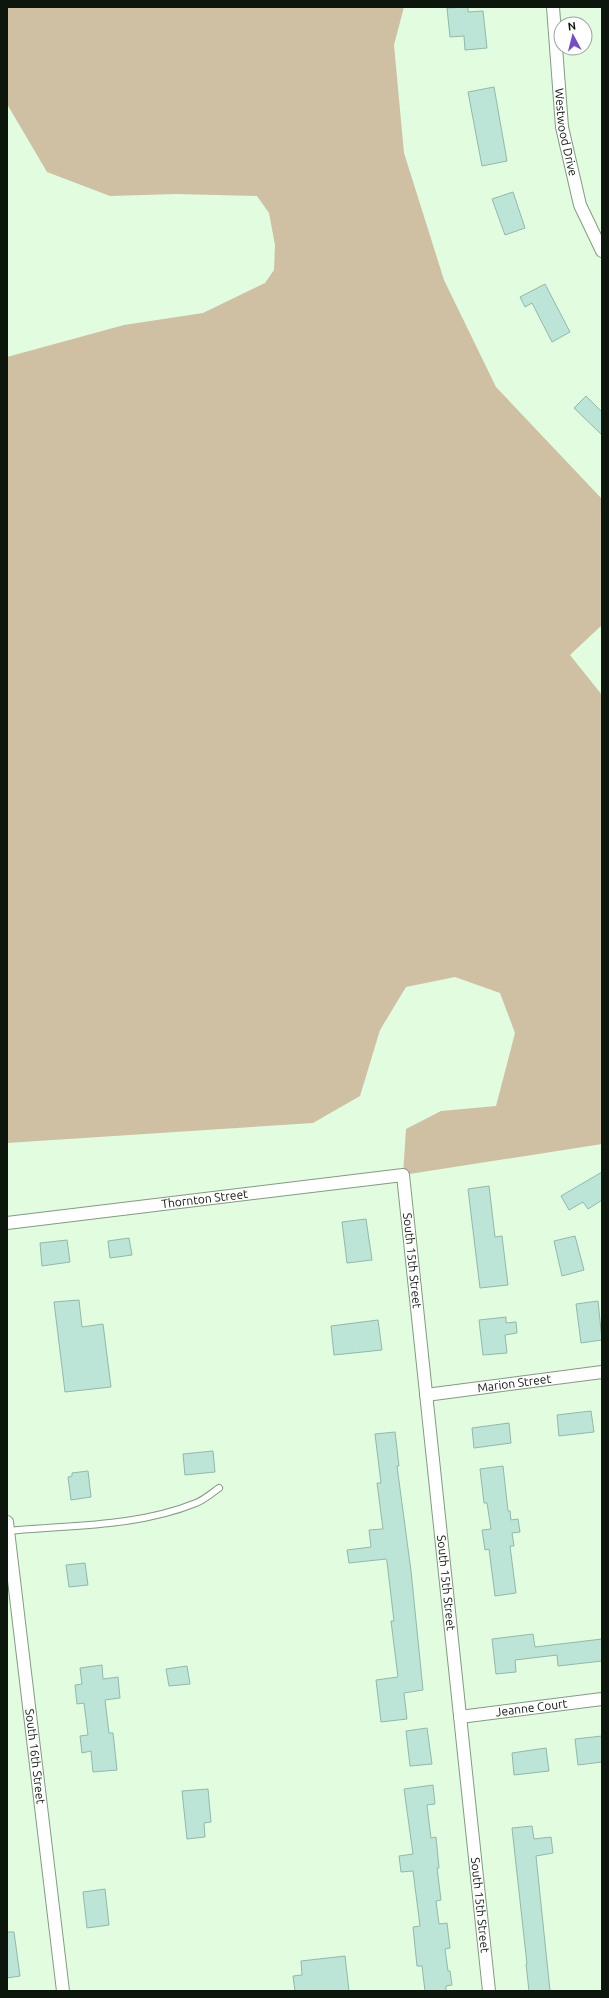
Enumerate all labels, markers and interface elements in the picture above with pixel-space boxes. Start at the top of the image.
north arrow [553,16,593,56]
text: N [567,20,577,33]
street label: Westwood Drive [553,88,580,177]
street label: Thornton Street [161,1187,249,1210]
street label: South 15th Street [401,1212,424,1309]
street label: Marion Street [477,1372,552,1394]
street label: South 15th Street [435,1534,458,1631]
street label: Jeanne Court [495,1696,568,1718]
street label: South 16th Street [23,1708,48,1805]
street label: South 15th Street [469,1857,492,1954]

